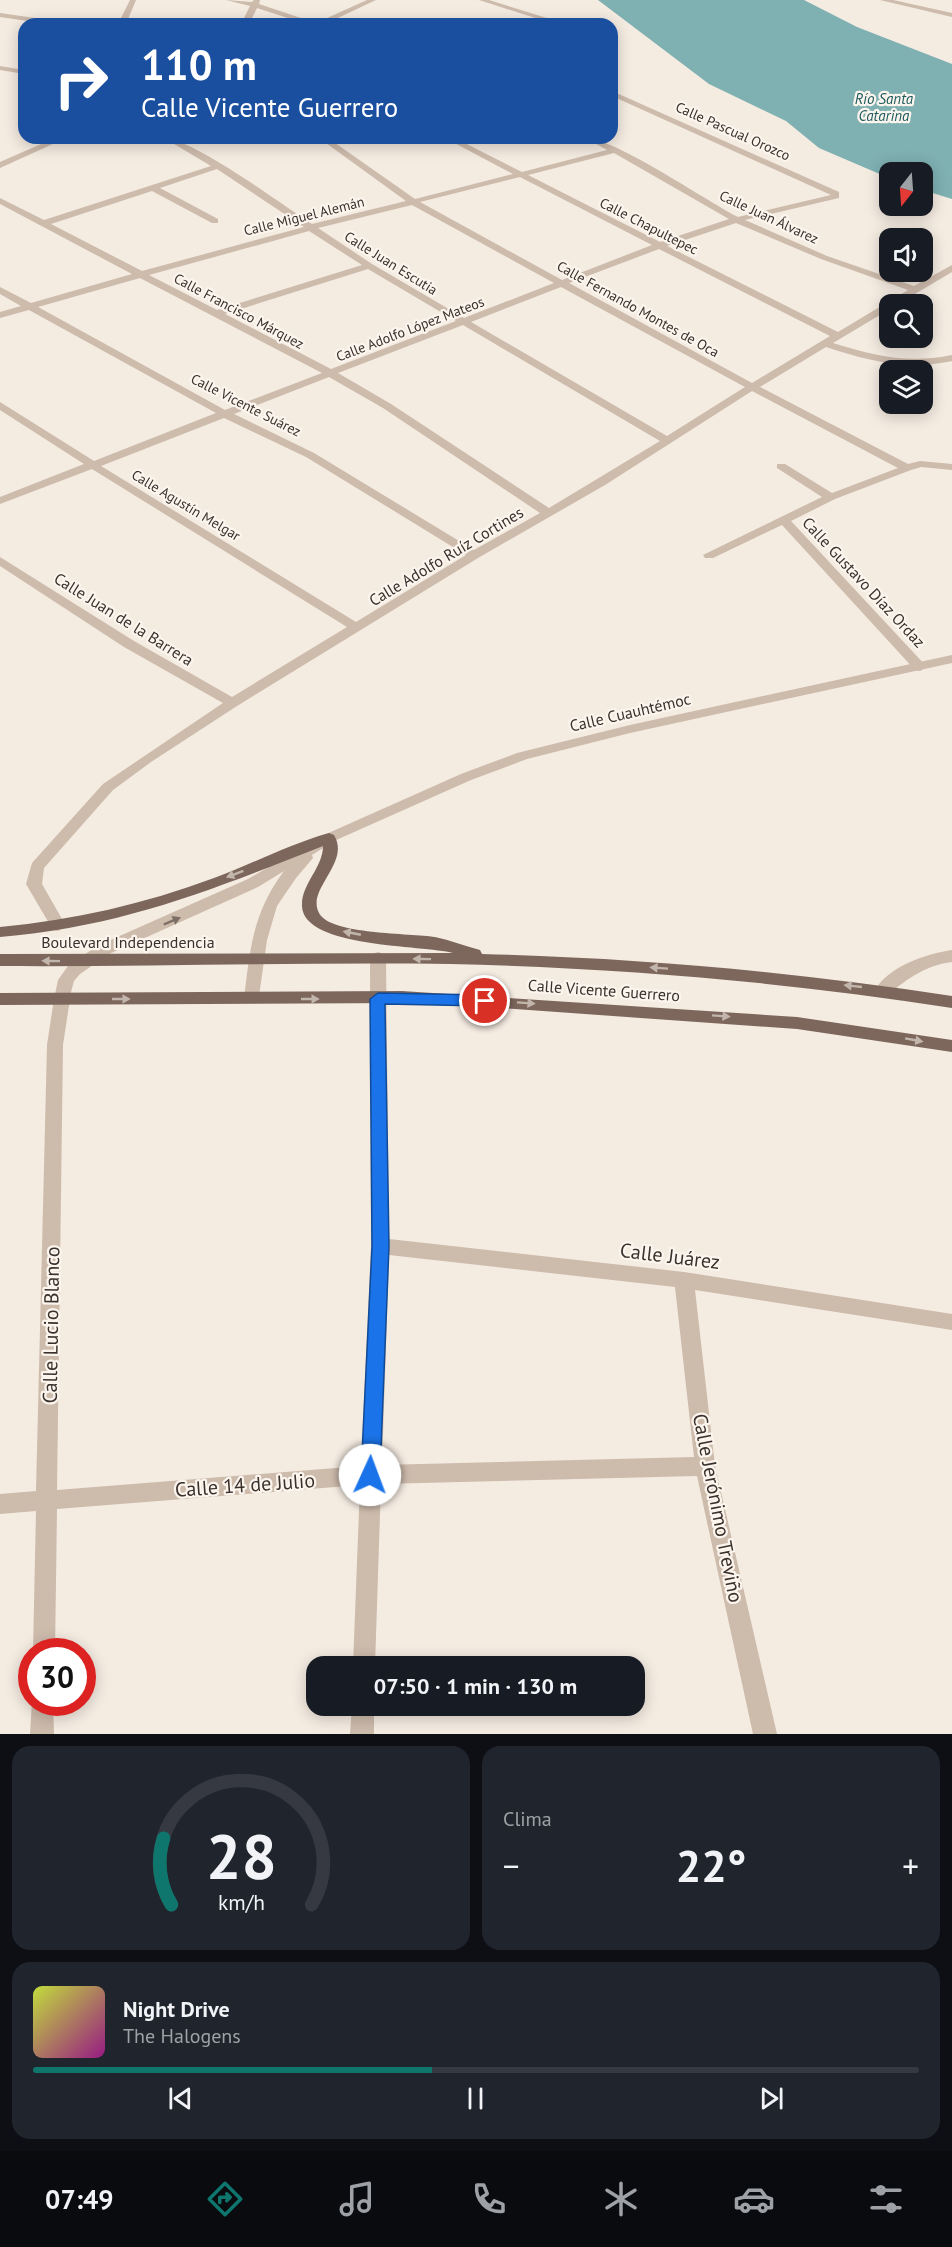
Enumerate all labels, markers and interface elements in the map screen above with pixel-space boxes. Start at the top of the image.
text: 110 m [141,37,257,92]
icon: right [42,42,120,120]
water label: Río Santa Catarina [855,89,914,125]
text: Calle Vicente Guerrero [141,90,398,124]
street label: Calle Pascual Orozco [673,98,793,164]
north arrow [879,162,933,216]
map controls [879,162,933,414]
street label: Calle Juan Álvarez [717,186,821,248]
street label: Calle Miguel Alemán [242,192,366,240]
street label: Calle Chapultepec [597,193,701,259]
street label: Calle Juan Escutia [341,227,441,299]
button: sound [879,228,933,282]
street label: Calle Fernando Montes de Oca [554,257,722,361]
street label: Calle Francisco Márquez [171,269,307,353]
street label: Calle Adolfo López Mateos [333,292,487,366]
button: search [879,294,933,348]
button: layers [879,360,933,414]
street label: Calle Vicente Suárez [188,369,304,441]
street label: Calle Agustín Melgar [128,465,244,545]
street label: Calle Adolfo Ruíz Cortines [365,502,527,610]
street label: Calle Gustavo Díaz Ordaz [798,513,930,651]
street label: Calle Juan de la Barrera [51,568,197,670]
street label: Calle Cuauhtémoc [568,688,692,736]
one-way arrow [226,870,244,880]
one-way arrow [163,916,181,925]
one-way arrow [342,928,361,937]
street label: Boulevard Independencia [41,932,215,952]
one-way arrow [412,954,431,963]
one-way arrow [42,956,61,966]
one-way arrow [649,963,668,973]
pin [459,975,510,1026]
street label: Calle Vicente Guerrero [527,975,681,1005]
one-way arrow [843,982,862,991]
icon: arrive [468,984,501,1017]
one-way arrow [112,994,131,1004]
one-way arrow [301,994,320,1004]
one-way arrow [517,999,536,1008]
one-way arrow [711,1012,730,1021]
one-way arrow [905,1035,924,1044]
street label: Calle Juárez [619,1237,721,1275]
street label: Calle Lucio Blanco [37,1246,65,1404]
street label: Calle Jerónimo Treviño [687,1411,749,1605]
position arrow [338,1443,402,1507]
street label: Calle 14 de Julio [174,1467,316,1503]
speed limit sign: 30 [18,1638,96,1716]
text: 07:50 · 1 min · 130 m [374,1672,577,1700]
text: Clima [503,1806,552,1832]
text: 28 [206,1815,276,1896]
text: 22° [676,1836,746,1894]
text: − [503,1844,520,1887]
text: + [902,1844,919,1887]
text: km/h [217,1888,264,1916]
text: Night Drive [123,1995,230,2023]
text: The Halogens [123,2023,241,2049]
icon: previous [164,2082,197,2115]
icon: pause [459,2082,492,2115]
icon: next [755,2082,788,2115]
icon: directions [204,2178,246,2220]
icon: music [336,2178,378,2220]
icon: phone [468,2178,510,2220]
icon: climate [600,2178,642,2220]
icon: car [733,2178,775,2220]
icon: filters [865,2178,907,2220]
text: 07:49 [45,2182,114,2216]

